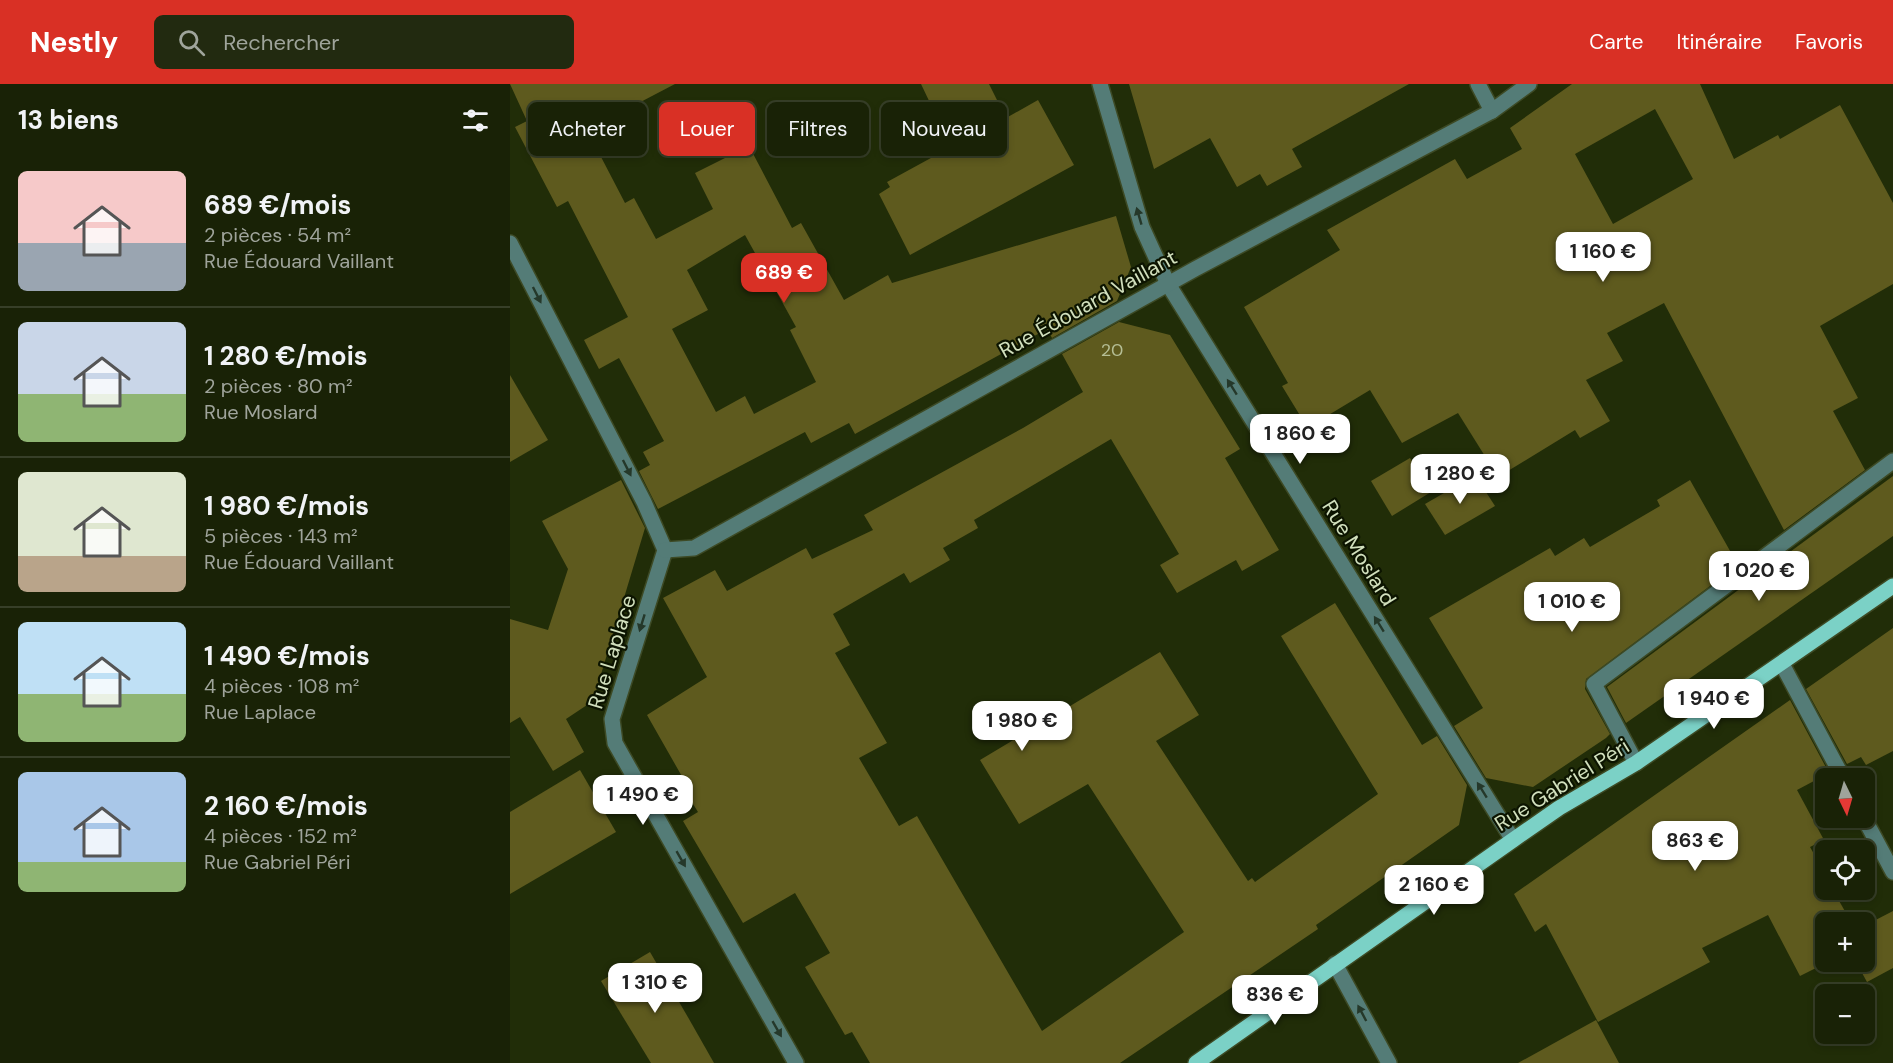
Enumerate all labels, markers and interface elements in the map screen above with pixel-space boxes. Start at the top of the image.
search box [154,15,574,69]
text: Nestly [30,24,118,61]
icon: search [175,26,208,59]
text: Rechercher [223,28,340,57]
text: Carte [1589,28,1643,56]
text: Itinéraire [1676,28,1762,56]
text: Favoris [1795,28,1863,56]
chip: Acheter [528,102,647,156]
chip: Louer [659,102,755,156]
chip: Filtres [767,102,869,156]
chip: Nouveau [881,102,1007,156]
text: 13 biens [18,103,119,137]
icon: filters [459,104,492,137]
text: 689 €/mois [204,188,351,222]
icon: home [66,195,138,267]
one-way arrow [1134,207,1143,225]
text: 2 pièces · 54 m² [204,222,351,248]
pin: 1 160 € [1548,232,1658,283]
text: 1 160 € [1570,238,1636,264]
street label: Rue Édouard Vaillant [994,243,1182,365]
text: Rue Édouard Vaillant [204,248,394,274]
pin: 689 € [742,253,826,304]
text: 689 € [755,259,813,285]
one-way arrow [532,287,542,304]
house number: 20 [1101,338,1123,362]
text: 1 280 €/mois [204,339,368,373]
icon: home [66,346,138,418]
text: 2 pièces · 80 m² [204,373,353,399]
one-way arrow [1227,379,1238,395]
text: Rue Moslard [204,399,318,425]
pin: 1 860 € [1245,414,1355,465]
text: 1 860 € [1264,420,1336,446]
pin: 1 280 € [1405,454,1515,505]
one-way arrow [622,460,632,477]
text: 1 280 € [1425,460,1495,486]
text: 1 980 €/mois [204,489,369,523]
street label: Rue Moslard [1316,495,1402,611]
icon: home [66,496,138,568]
text: 5 pièces · 143 m² [204,523,358,549]
text: Rue Édouard Vaillant [204,549,394,575]
pin: 1 020 € [1704,551,1814,602]
text: 1 020 € [1723,557,1795,583]
pin: 1 010 € [1517,582,1627,633]
text: 1 010 € [1538,588,1606,614]
street label: Rue Laplace [581,592,643,712]
one-way arrow [637,614,646,632]
one-way arrow [1374,616,1385,632]
text: 1 490 €/mois [204,639,370,673]
icon: home [66,646,138,718]
text: 4 pièces · 108 m² [204,673,359,699]
pin: 1 940 € [1659,679,1769,730]
text: 1 940 € [1678,685,1750,711]
text: Rue Laplace [204,699,316,725]
pin: 1 980 € [967,701,1077,752]
text: 1 980 € [986,707,1058,733]
street label: Rue Gabriel Péri [1489,732,1635,838]
north arrow [1815,768,1875,828]
map controls [1815,768,1875,1044]
pin: 1 490 € [588,775,698,826]
text: 1 490 € [607,781,679,807]
one-way arrow [1476,782,1487,798]
text: 2 160 €/mois [204,789,368,823]
icon: home [66,796,138,868]
pin: 863 € [1653,821,1737,872]
text: 4 pièces · 152 m² [204,823,357,849]
text: 863 € [1666,827,1724,853]
button: locate [1815,840,1875,900]
text: Rue Gabriel Péri [204,849,351,875]
one-way arrow [676,851,686,868]
pin: 2 160 € [1379,865,1489,916]
text: 2 160 € [1399,871,1469,897]
button: + [1815,912,1875,972]
pin: 1 310 € [600,963,710,1014]
text: 1 310 € [622,969,688,995]
pin: 836 € [1233,975,1317,1026]
text: 836 € [1246,981,1304,1007]
button: − [1815,984,1875,1044]
one-way arrow [1357,1004,1367,1021]
one-way arrow [772,1021,782,1038]

